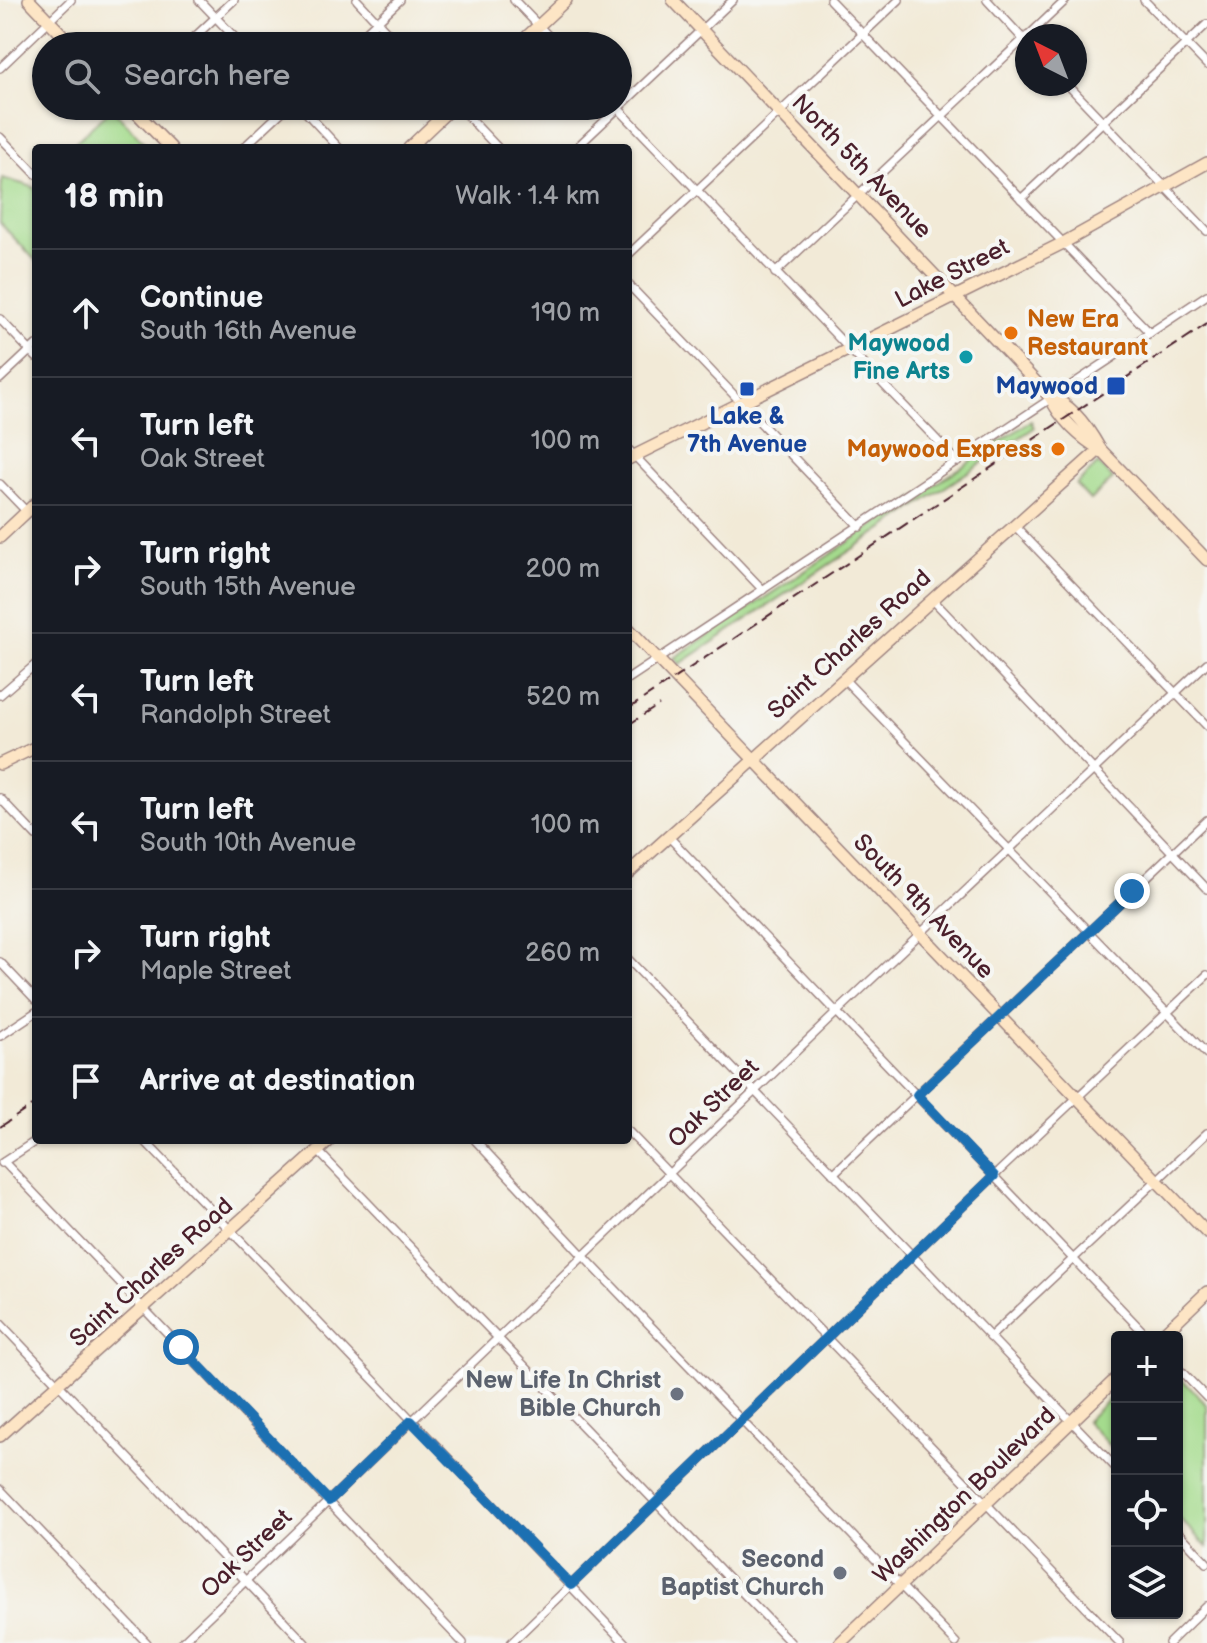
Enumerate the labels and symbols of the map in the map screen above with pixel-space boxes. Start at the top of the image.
north arrow [1015,24,1087,96]
street label: North 5th Avenue [786,88,938,244]
street label: Lake Street [890,232,1015,315]
place label: New Era Restaurant [1027,305,1148,362]
marker: New Era Restaurant [1002,324,1020,342]
place label: Maywood Fine Arts [847,329,950,386]
marker: Maywood Fine Arts [957,348,975,366]
place label: Maywood [995,372,1098,401]
marker: Maywood [1105,375,1127,397]
marker: Lake & 7th Avenue [738,380,756,398]
place label: Lake & 7th Avenue [687,402,807,459]
place label: Maywood Express [847,435,1042,464]
marker: Maywood Express [1049,440,1067,458]
street label: Saint Charles Road [762,564,937,725]
street label: South 9th Avenue [847,828,1000,985]
route end [1114,873,1150,909]
street label: Oak Street [662,1052,765,1154]
street label: Saint Charles Road [64,1192,239,1353]
route start [163,1329,199,1365]
place label: New Life In Christ Bible Church [465,1366,661,1423]
marker: New Life In Christ Bible Church [668,1385,686,1403]
street label: Washington Boulevard [867,1401,1061,1590]
street label: Oak Street [195,1502,298,1604]
place label: Second Baptist Church [661,1545,824,1602]
marker: Second Baptist Church [831,1564,849,1582]

